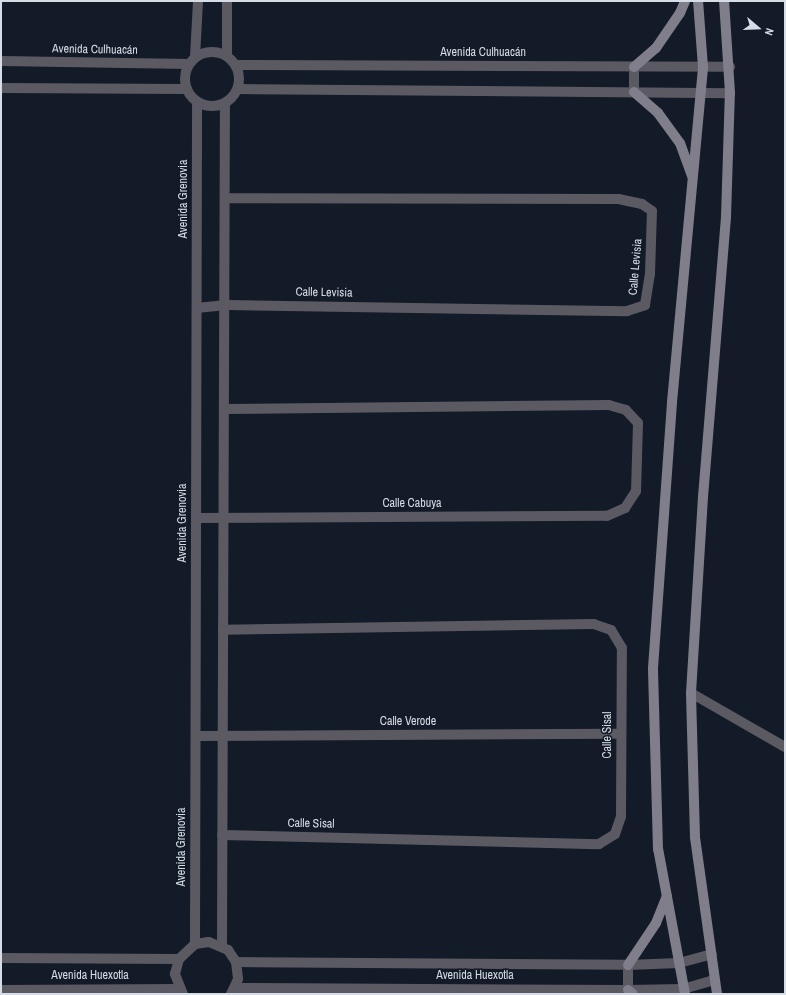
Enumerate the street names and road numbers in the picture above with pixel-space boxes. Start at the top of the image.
street label: Avenida Culhuacán [52,42,138,58]
street label: Avenida Culhuacán [440,46,526,60]
street label: Avenida Grenovia [177,159,191,239]
street label: Calle Levisia [626,238,646,296]
street label: Calle Levisia [295,285,353,301]
street label: Avenida Grenovia [176,483,190,563]
street label: Calle Cabuya [382,497,442,511]
street label: Calle Sisal [601,711,615,759]
street label: Calle Verode [380,715,436,729]
street label: Avenida Grenovia [175,807,189,887]
street label: Calle Sisal [287,816,335,832]
street label: Avenida Huexotla [51,969,129,983]
street label: Avenida Huexotla [436,969,514,983]

